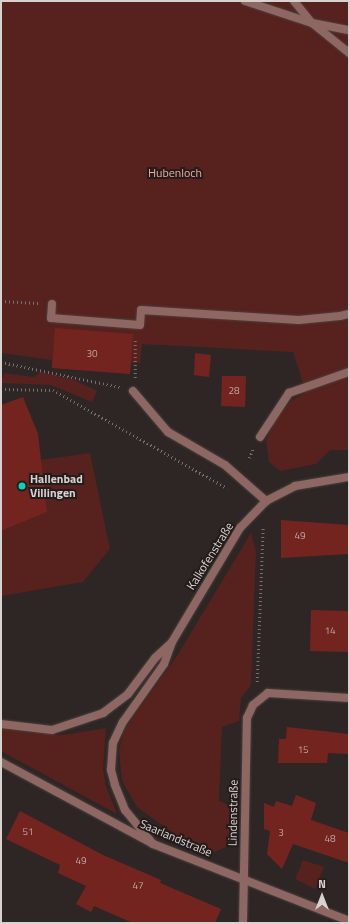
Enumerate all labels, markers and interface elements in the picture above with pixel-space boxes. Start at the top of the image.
park label: Hubenloch [148,166,202,180]
house number: 30 [86,348,98,360]
house number: 28 [228,385,240,397]
place label: Hallenbad Villingen [30,472,83,500]
marker: Hallenbad Villingen [17,481,27,491]
street label: Kalkofenstraße [184,520,236,592]
house number: 49 [294,530,306,542]
house number: 14 [324,625,336,637]
house number: 15 [297,744,309,756]
street label: Lindenstraße [225,780,241,846]
street label: Saarlandstraße [138,816,214,860]
house number: 51 [22,826,34,838]
house number: 3 [278,827,284,839]
house number: 48 [324,833,336,845]
house number: 49 [75,855,87,867]
north arrow [302,876,342,916]
text: N [318,876,326,892]
house number: 47 [132,880,144,892]

